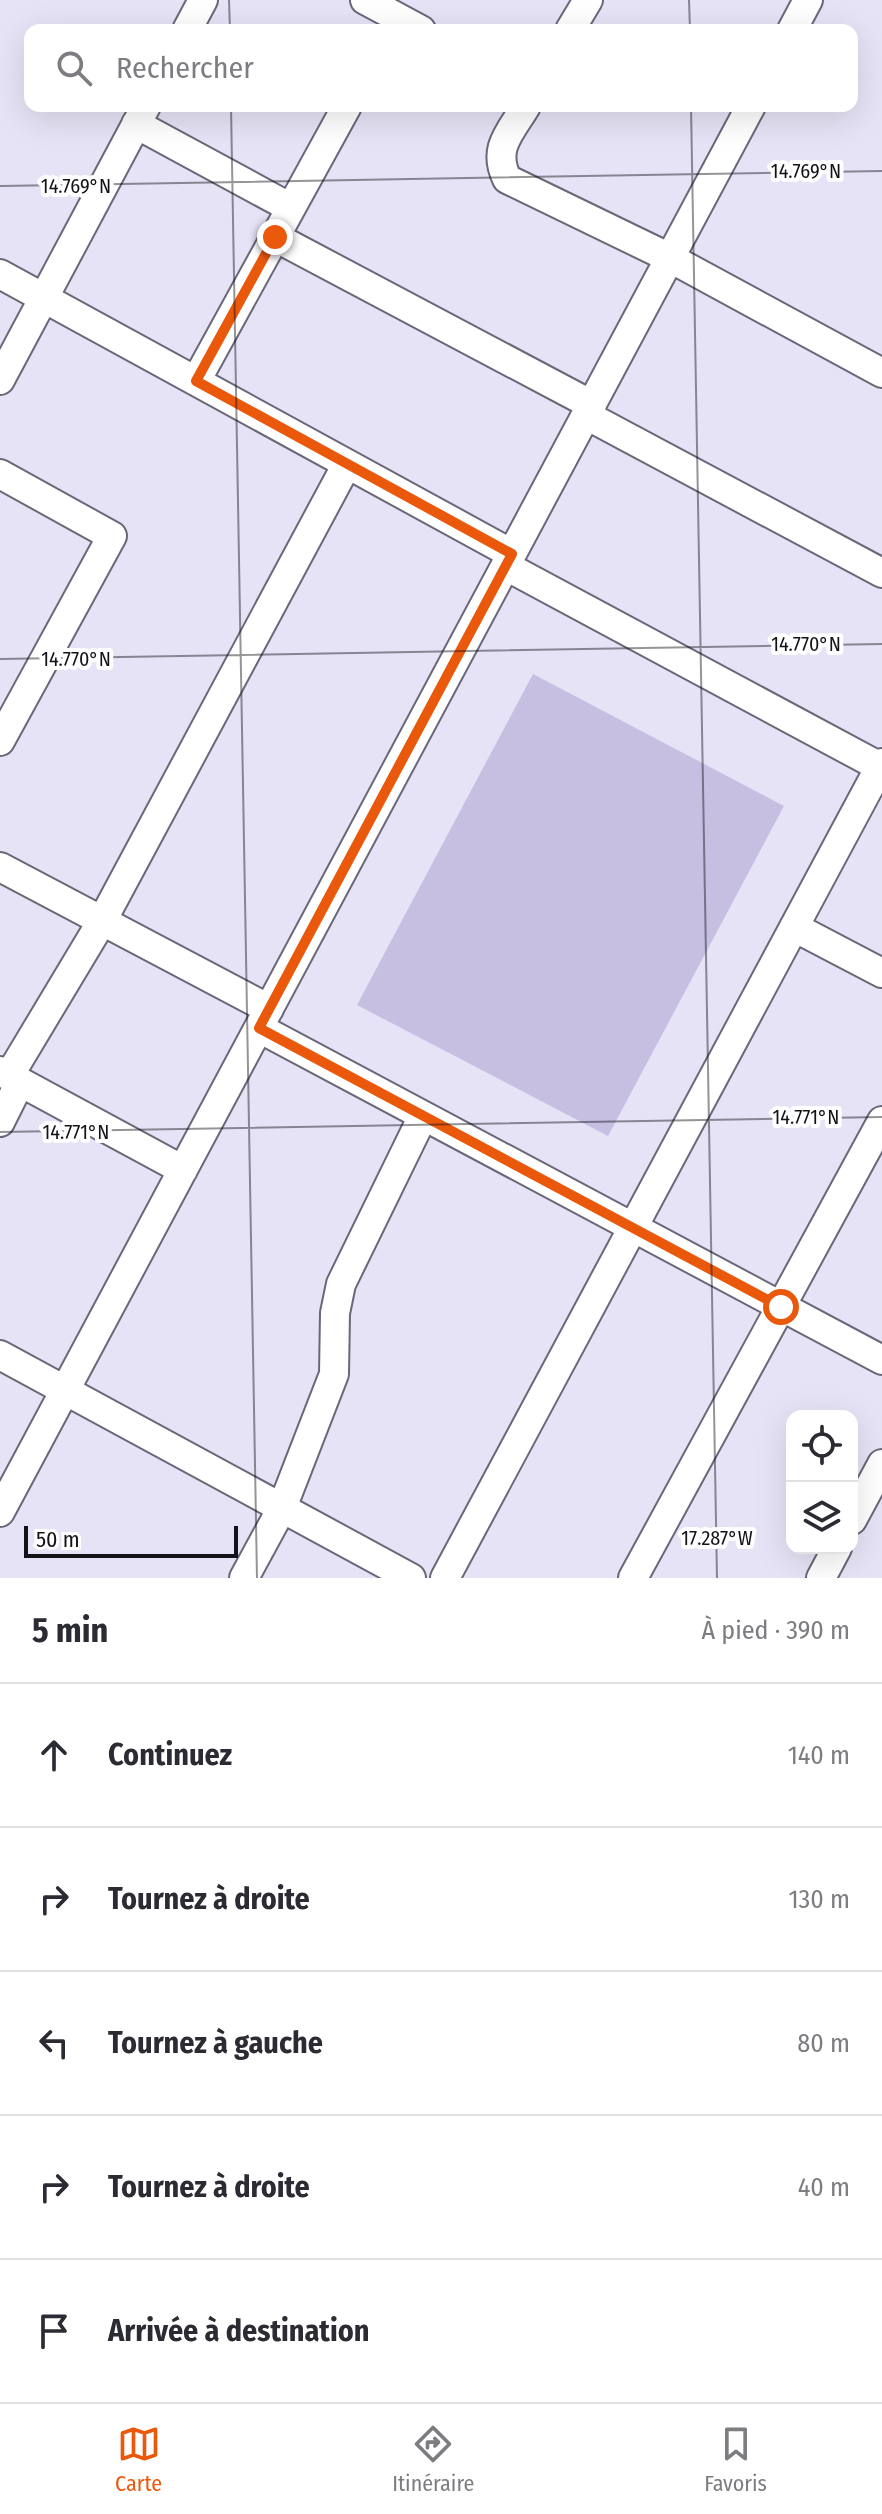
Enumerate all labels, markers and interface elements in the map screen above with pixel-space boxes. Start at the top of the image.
search box [24,24,858,112]
icon: search [52,46,96,90]
text: Rechercher [116,50,254,86]
text: 14.769°N [771,159,841,183]
text: 14.769°N [41,174,111,198]
route end [257,219,293,255]
text: 14.770°N [771,632,841,656]
text: 14.770°N [41,647,111,671]
text: 14.771°N [772,1105,840,1129]
text: 14.771°N [42,1120,110,1144]
route start [763,1289,799,1325]
map controls [786,1410,858,1554]
button: locate [786,1410,858,1482]
button: layers [786,1482,858,1554]
scale bar [24,1522,238,1558]
text: 50 m [36,1526,80,1553]
text: 17.287°W [681,1526,753,1550]
text: 5 min [32,1610,108,1651]
text: À pied · 390 m [702,1615,850,1646]
icon: ahead [32,1733,76,1777]
text: Continuez [108,1737,232,1773]
text: 140 m [788,1740,850,1771]
icon: right [32,1877,76,1921]
text: Tournez à droite [108,1881,310,1917]
text: 130 m [788,1884,850,1915]
icon: left [32,2021,76,2065]
text: Tournez à gauche [108,2025,323,2061]
text: 80 m [797,2028,850,2059]
icon: right [32,2165,76,2209]
text: Tournez à droite [108,2169,310,2205]
text: 40 m [798,2172,850,2203]
icon: arrive [32,2309,76,2353]
text: Arrivée à destination [108,2313,369,2349]
tab: Carte [115,2422,162,2497]
tab: Itinéraire [392,2422,474,2497]
tab: Favoris [704,2422,767,2497]

